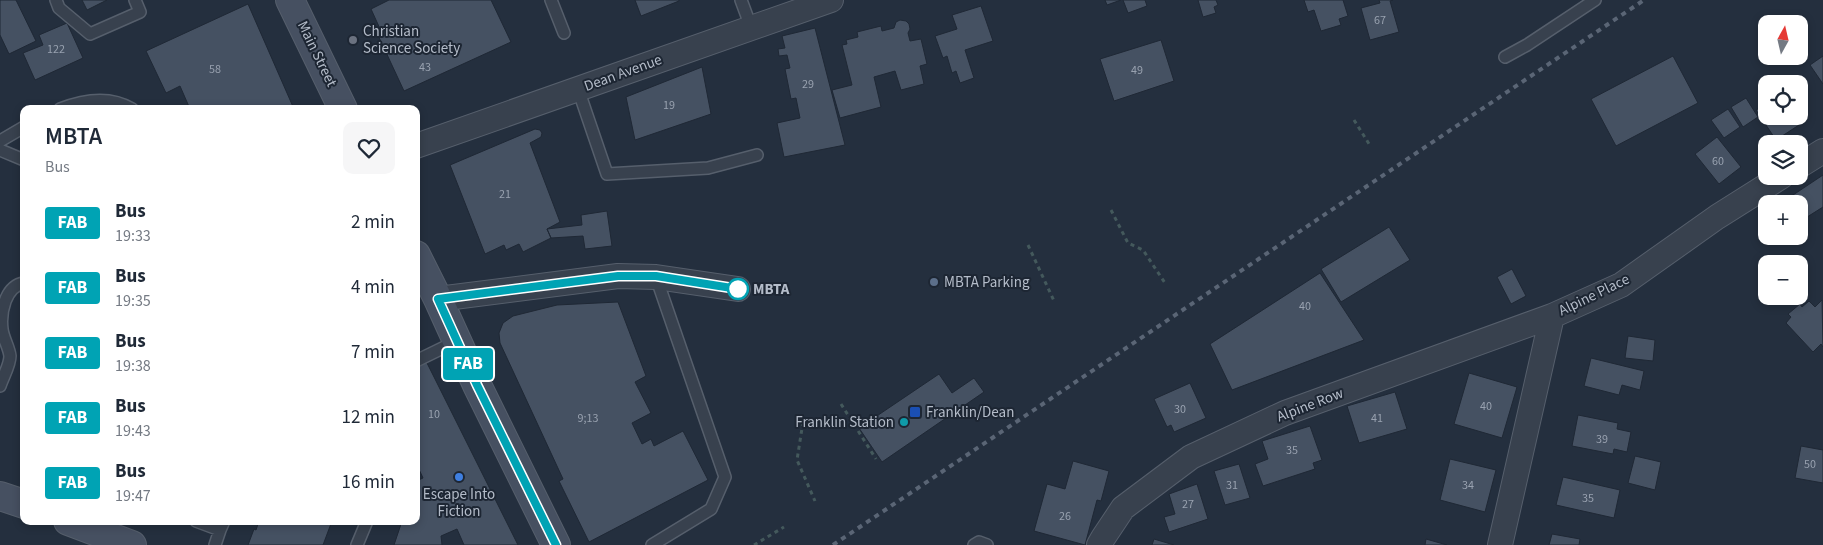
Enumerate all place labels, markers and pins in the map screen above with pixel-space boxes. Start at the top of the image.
place label: Christian Science Society [363,21,460,59]
marker: Christian Science Society [347,34,359,46]
place label: MBTA Parking [944,272,1030,293]
marker: MBTA Parking [928,276,940,288]
marker: MBTA [727,278,749,300]
place label: MBTA [753,279,790,300]
place label: Franklin/Dean [926,402,1014,423]
marker: Franklin/Dean [908,405,922,419]
place label: Franklin Station [795,412,894,433]
marker: Franklin Station [898,416,910,428]
marker: Escape Into Fiction [453,471,465,483]
place label: Escape Into Fiction [423,484,495,522]

